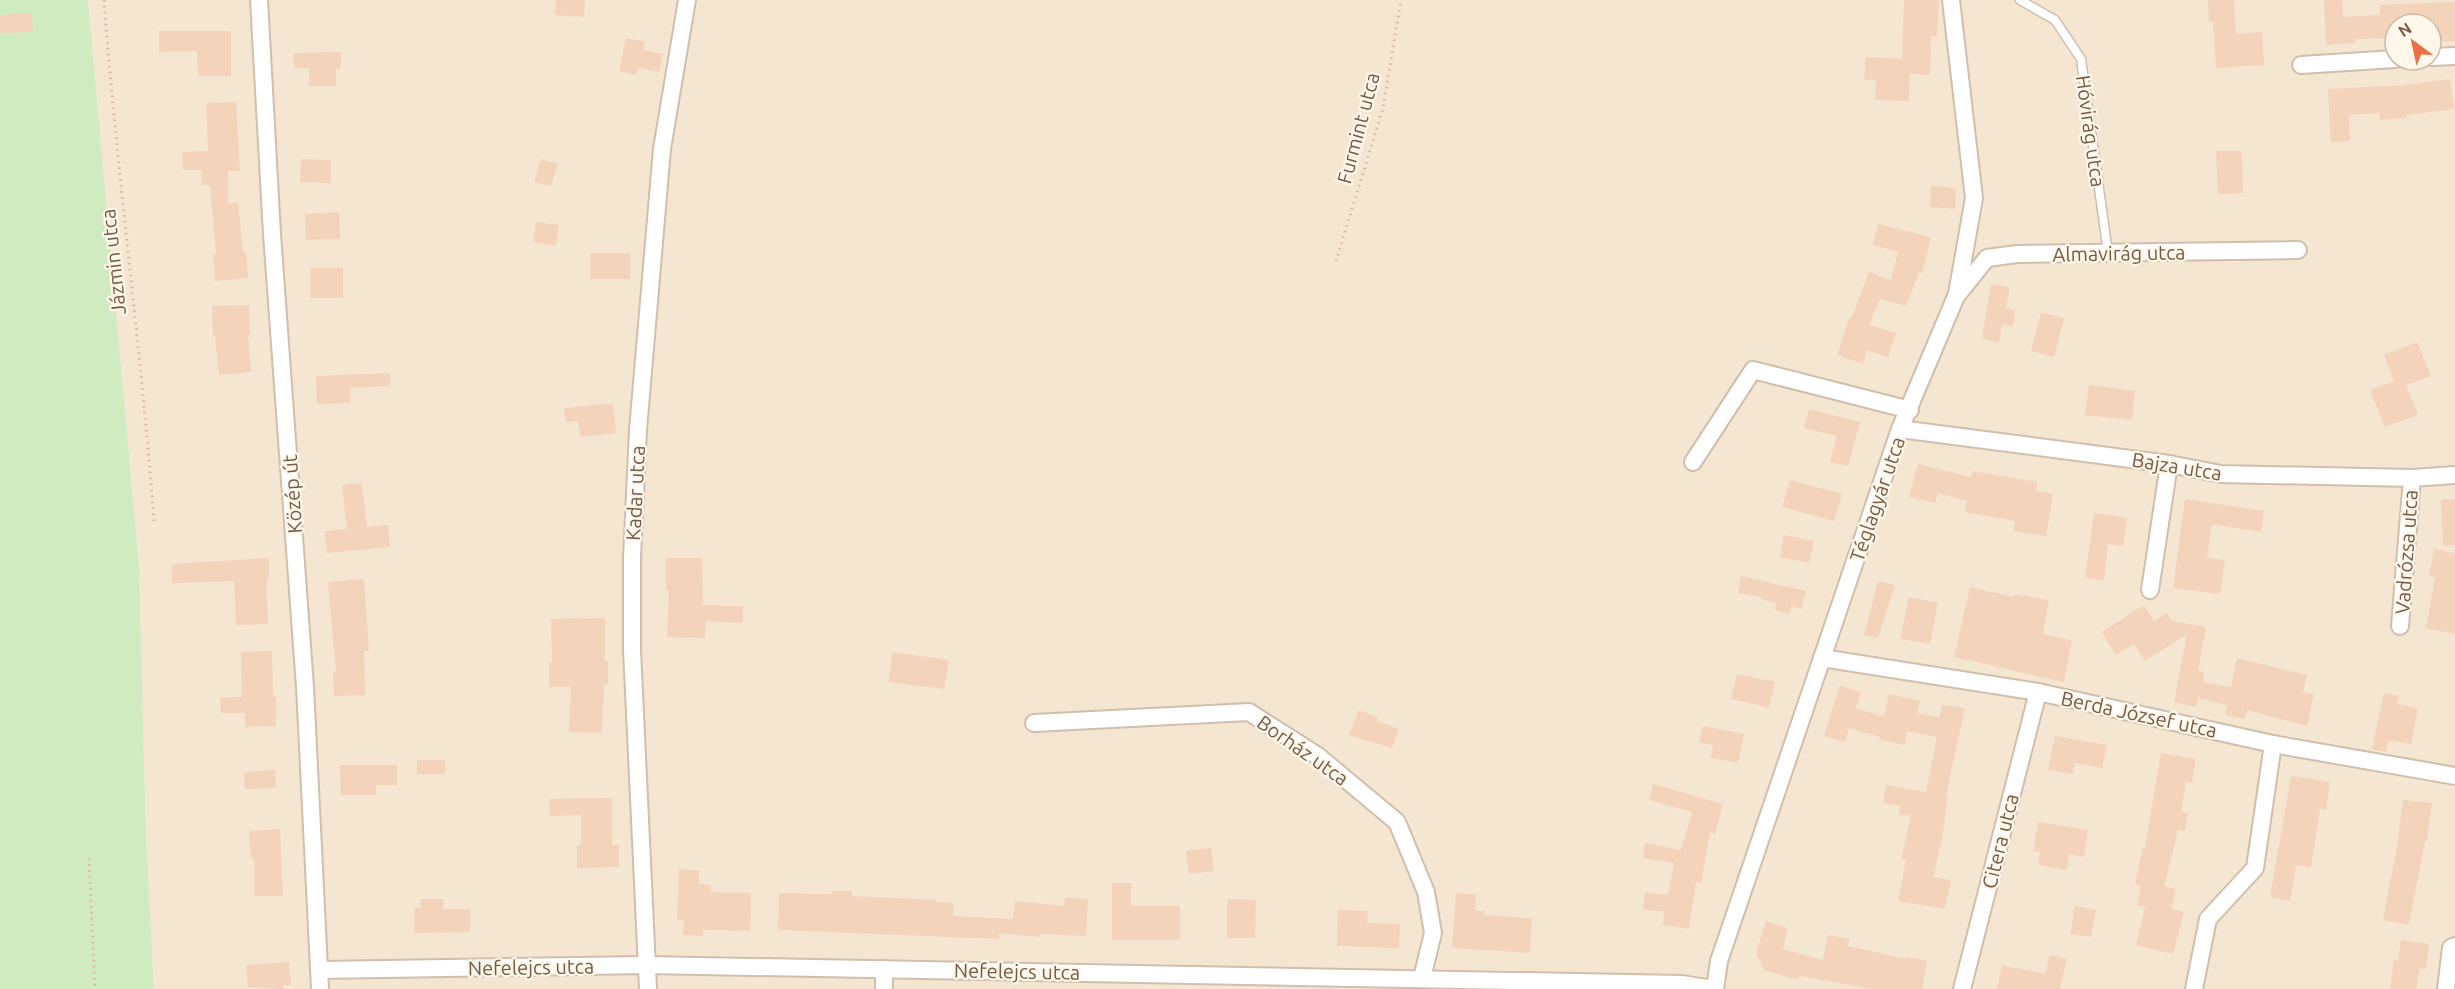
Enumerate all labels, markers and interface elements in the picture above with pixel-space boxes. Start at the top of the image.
north arrow [2383,12,2443,72]
text: N [2395,19,2415,40]
street label: Furmint utca [1332,70,1384,186]
street label: Hóvirág utca [2072,73,2110,189]
street label: Jázmin utca [96,208,130,316]
street label: Almavirág utca [2052,240,2186,266]
street label: Téglagyár utca [1845,434,1909,564]
street label: Kadar utca [621,445,649,541]
street label: Bajza utca [2130,448,2224,484]
street label: Közép út [278,454,306,534]
street label: Vadrózsa utca [2390,489,2422,615]
street label: Berda József utca [2059,686,2219,742]
street label: Borház utca [1253,710,1353,790]
street label: Citera utca [1977,791,2023,891]
street label: Nefelejcs utca [468,954,594,980]
street label: Nefelejcs utca [954,958,1080,984]

